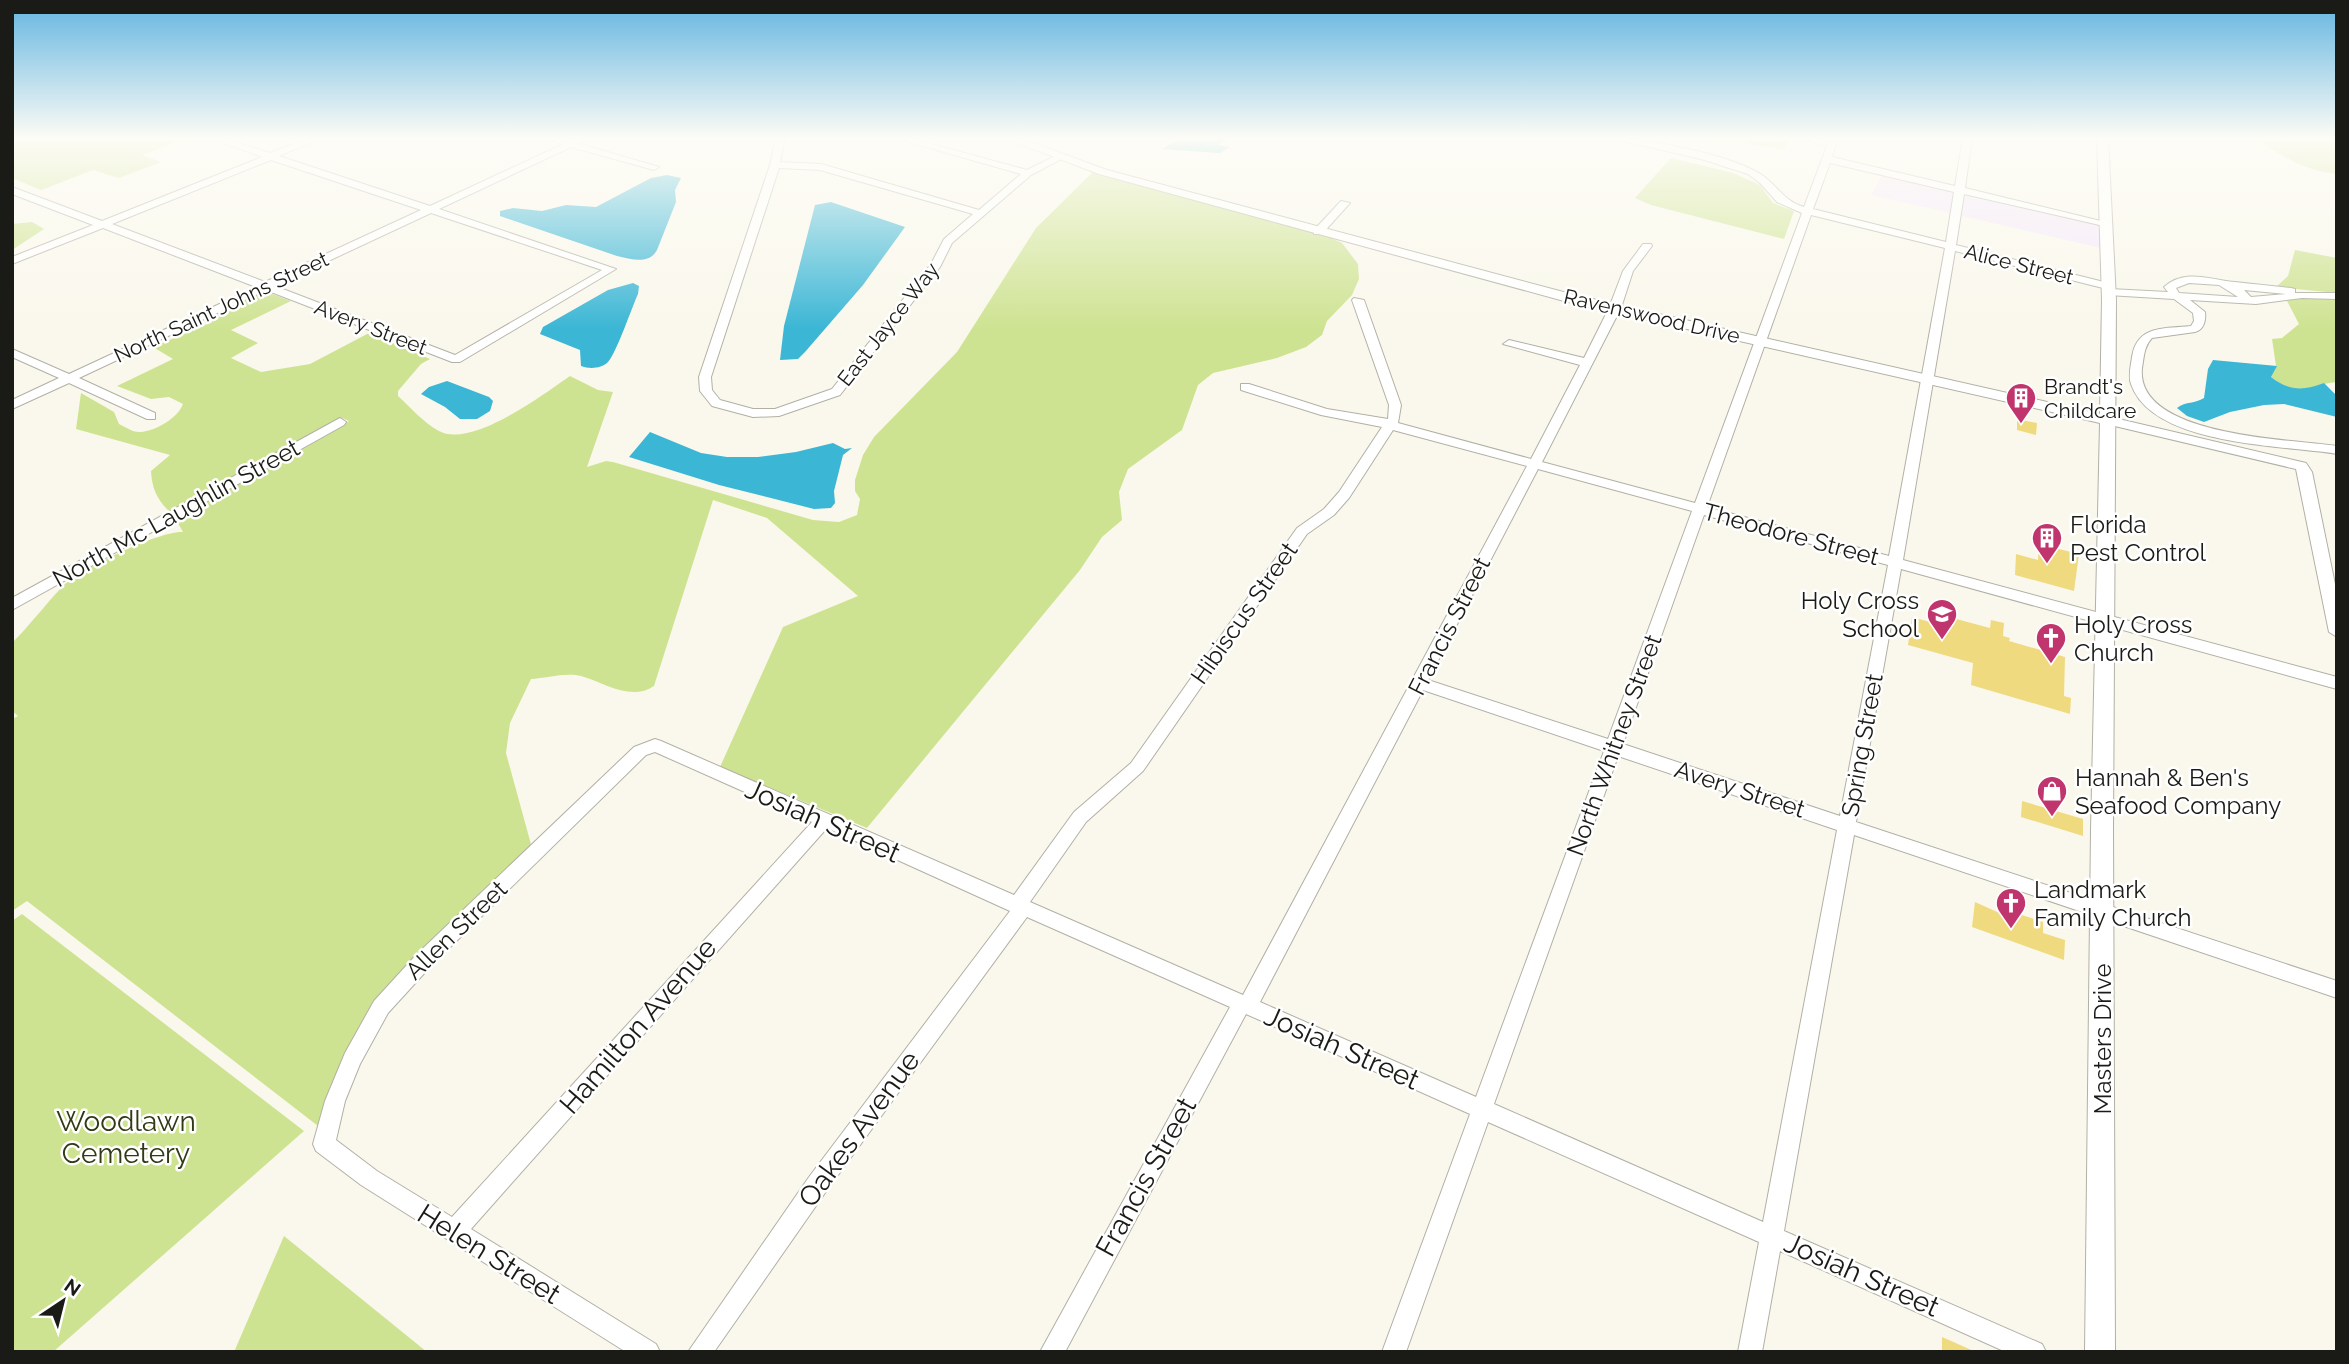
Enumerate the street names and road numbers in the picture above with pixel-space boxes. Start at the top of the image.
street label: Alice Street [1962,238,2076,290]
street label: North Saint Johns Street [110,246,332,368]
street label: East Jayce Way [832,257,944,391]
street label: Ravenswood Drive [1561,284,1743,348]
street label: Avery Street [311,294,431,360]
street label: North Mc Laughlin Street [47,433,305,593]
street label: Theodore Street [1700,497,1882,571]
street label: Hibiscus Street [1184,537,1304,689]
street label: Francis Street [1402,552,1496,700]
street label: North Whitney Street [1560,630,1668,860]
street label: Spring Street [1835,671,1889,819]
street label: Avery Street [1671,754,1809,824]
street label: Josiah Street [741,772,906,870]
street label: Allen Street [399,874,513,986]
street label: Hamilton Avenue [553,931,723,1121]
street label: Masters Drive [2088,964,2117,1114]
street label: Josiah Street [1260,999,1425,1097]
street label: Oakes Avenue [791,1045,927,1213]
street label: Francis Street [1089,1091,1204,1262]
street label: Helen Street [412,1197,567,1311]
street label: Josiah Street [1780,1226,1945,1324]

